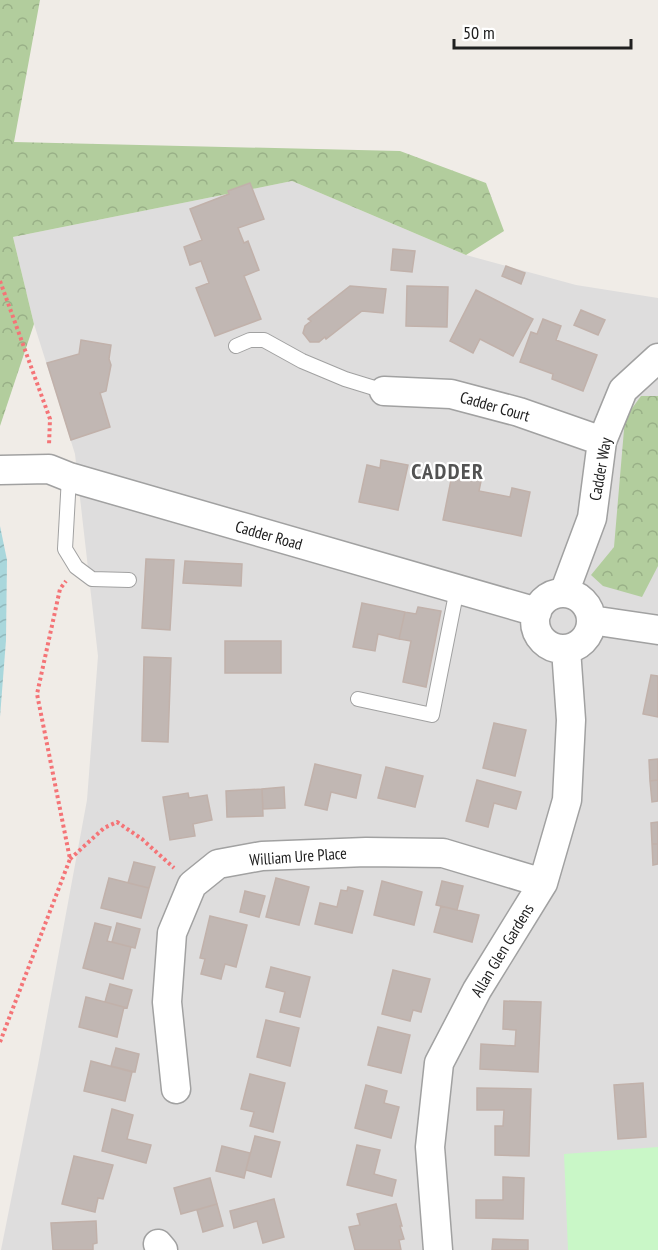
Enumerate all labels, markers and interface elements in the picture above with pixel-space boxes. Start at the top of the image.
scale bar [454,12,631,50]
text: 50 m [463,21,495,44]
street label: Cadder Court [458,387,533,426]
street label: Cadder Way [585,436,615,502]
district label: CADDER [411,457,485,485]
street label: Cadder Road [233,516,305,554]
street label: William Ure Place [249,843,347,869]
street label: Allan Glen Gardens [466,900,538,1000]

